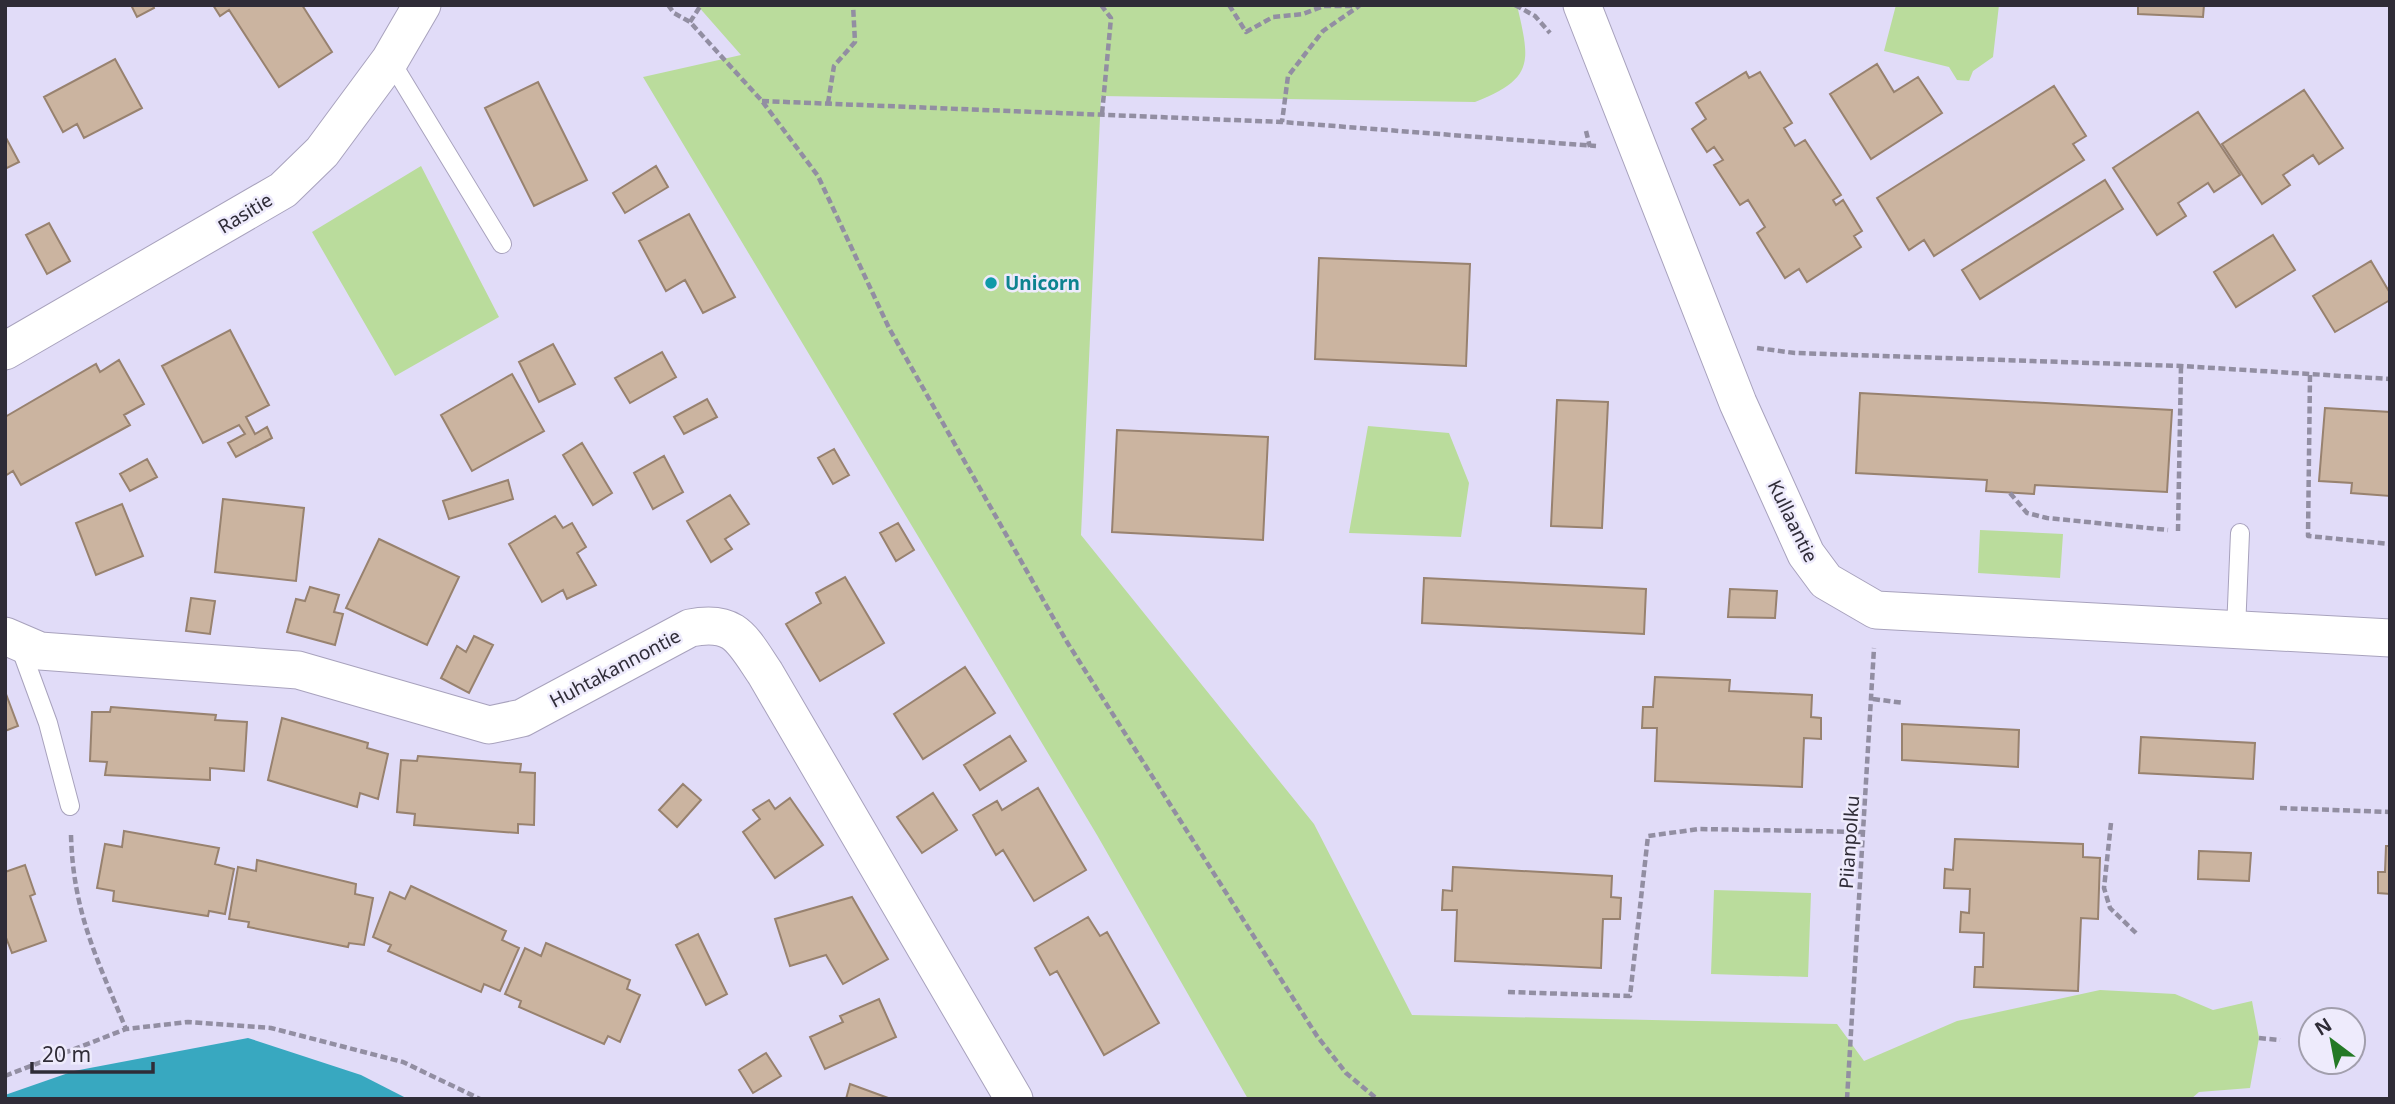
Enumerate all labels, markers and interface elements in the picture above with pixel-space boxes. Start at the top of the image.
street label: Rasitie [213,187,277,239]
place label: Unicorn [1005,270,1080,296]
marker: Unicorn [983,275,999,291]
street label: Kullaantie [1762,475,1824,567]
street label: Huhtakannontie [545,622,685,714]
street label: Piianpolku [1833,794,1865,890]
north arrow [2297,1006,2367,1076]
text: N [2310,1011,2336,1042]
scale bar [32,1030,152,1074]
text: 20 m [42,1040,91,1068]

